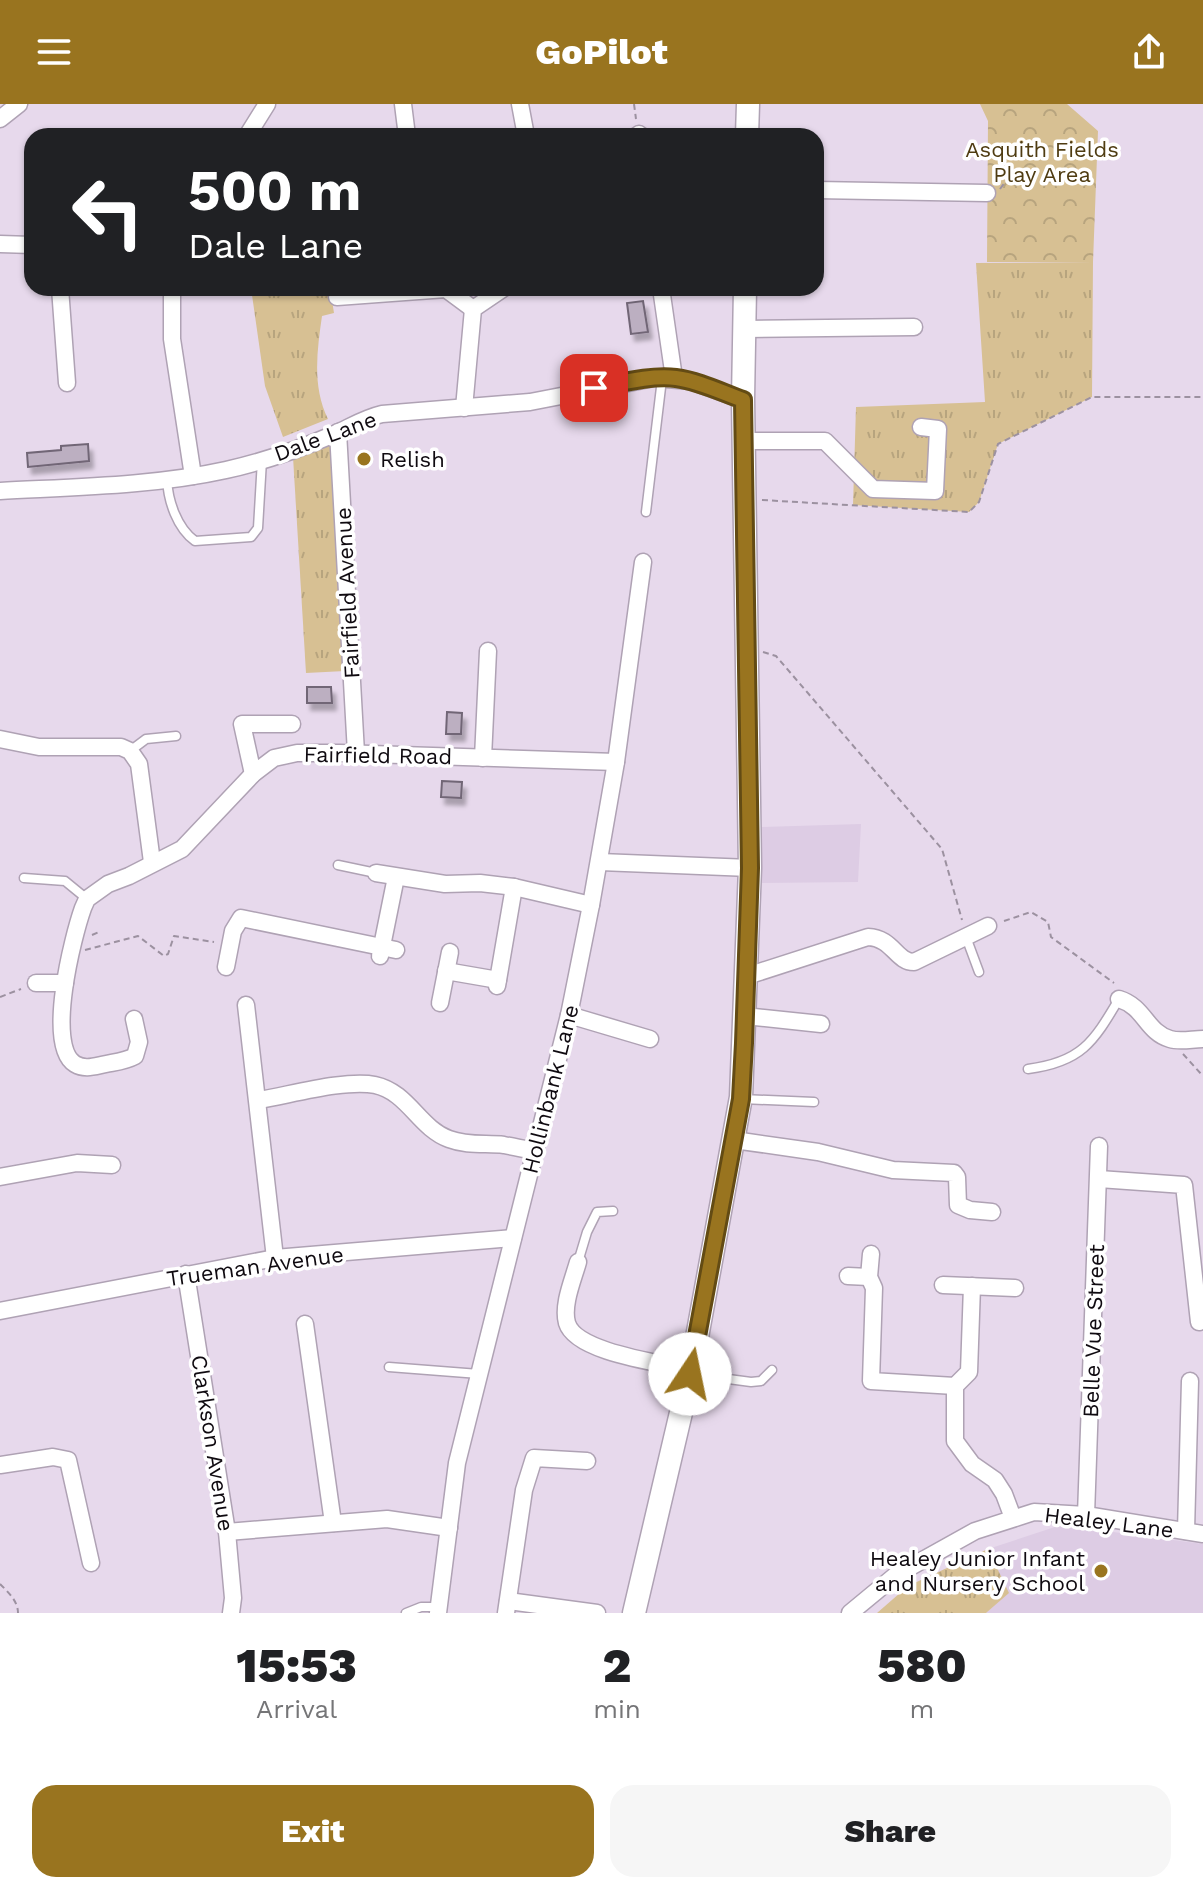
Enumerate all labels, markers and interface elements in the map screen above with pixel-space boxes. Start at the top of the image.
icon: menu [32,30,76,74]
icon: share [1127,30,1171,74]
text: GoPilot [535,31,668,73]
park label: Asquith Fields Play Area [965,137,1119,187]
text: 500 m [188,158,362,224]
icon: left [56,160,160,264]
text: Dale Lane [188,225,363,267]
pin [560,354,628,422]
icon: arrive [572,366,616,410]
street label: Dale Lane [271,406,380,467]
place label: Relish [380,447,445,472]
marker: Relish [355,450,373,468]
street label: Fairfield Avenue [331,507,364,679]
street label: Fairfield Road [304,742,452,769]
street label: Hollinbank Lane [517,1002,584,1176]
street label: Trueman Avenue [165,1242,345,1291]
street label: Belle Vue Street [1078,1244,1109,1418]
position arrow [648,1332,732,1416]
street label: Clarkson Avenue [186,1353,239,1533]
street label: Healey Lane [1043,1502,1175,1543]
place label: Healey Junior Infant and Nursery School [870,1546,1085,1596]
marker: Healey Junior Infant and Nursery School [1092,1562,1110,1580]
text: 15:53 [236,1637,357,1694]
text: 2 [603,1637,631,1694]
text: 580 [877,1637,967,1694]
text: Arrival [256,1694,337,1724]
text: min [593,1694,641,1724]
text: m [910,1694,934,1724]
button: Exit [32,1785,594,1877]
button: Share [610,1785,1171,1877]

